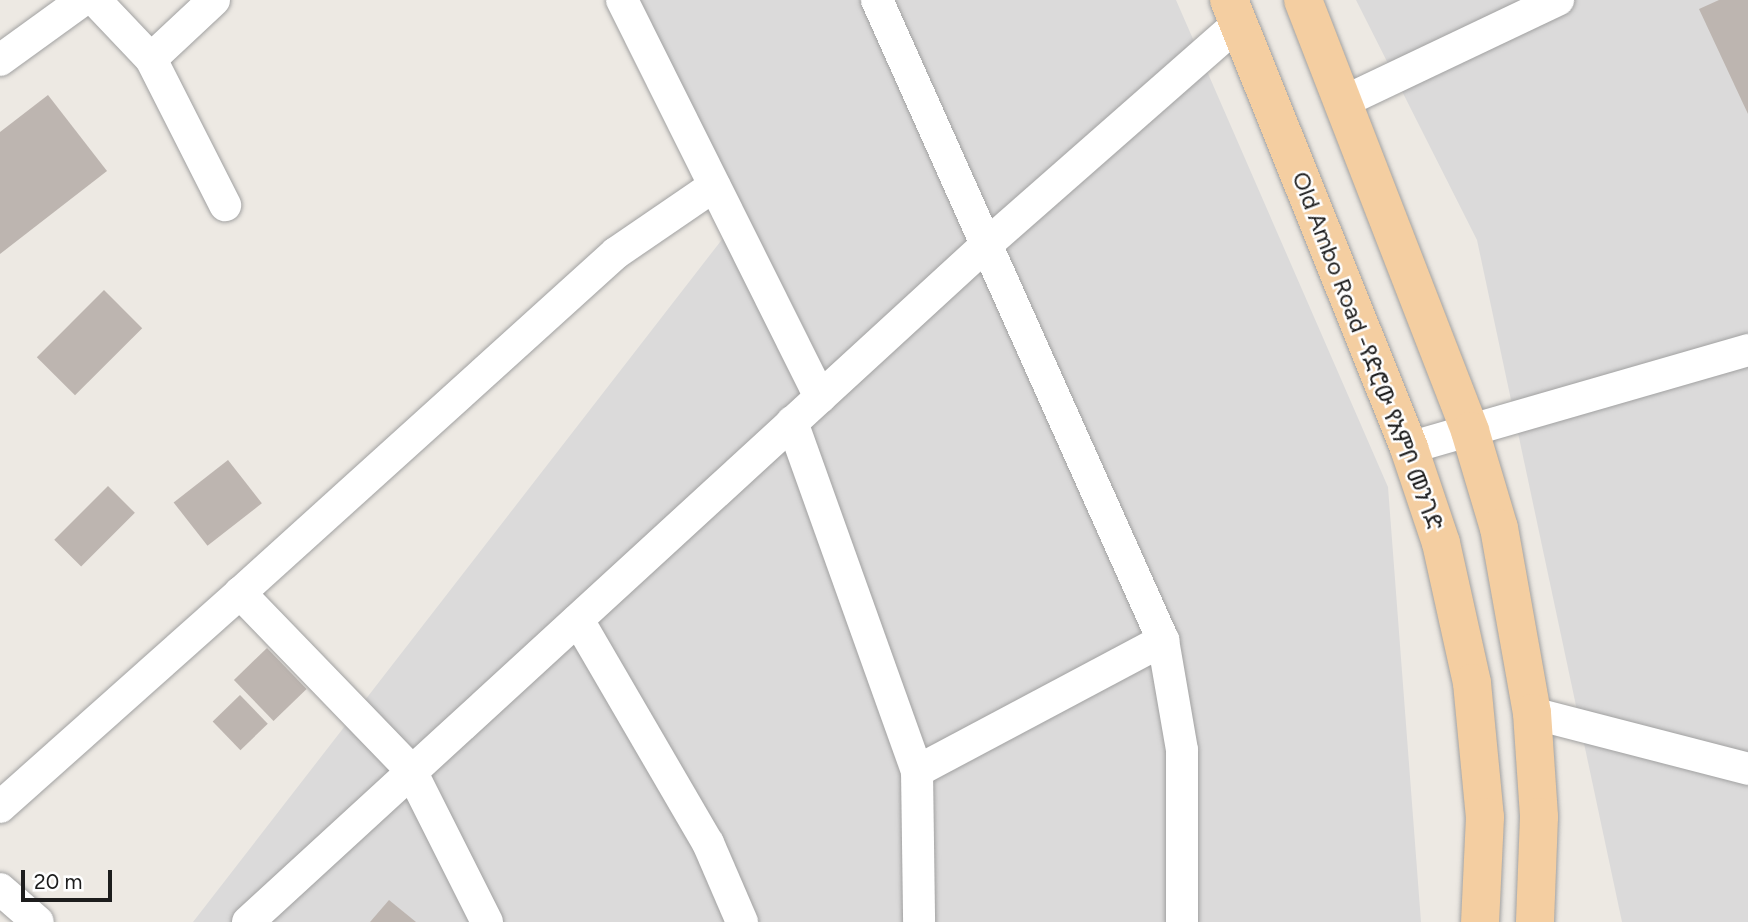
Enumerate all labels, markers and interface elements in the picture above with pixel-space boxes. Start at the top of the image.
street label: Old Ambo Road -የድሮው የአምቦ መንገድ [1286,167,1450,535]
scale bar [24,856,116,900]
text: 20 m [34,869,82,894]

